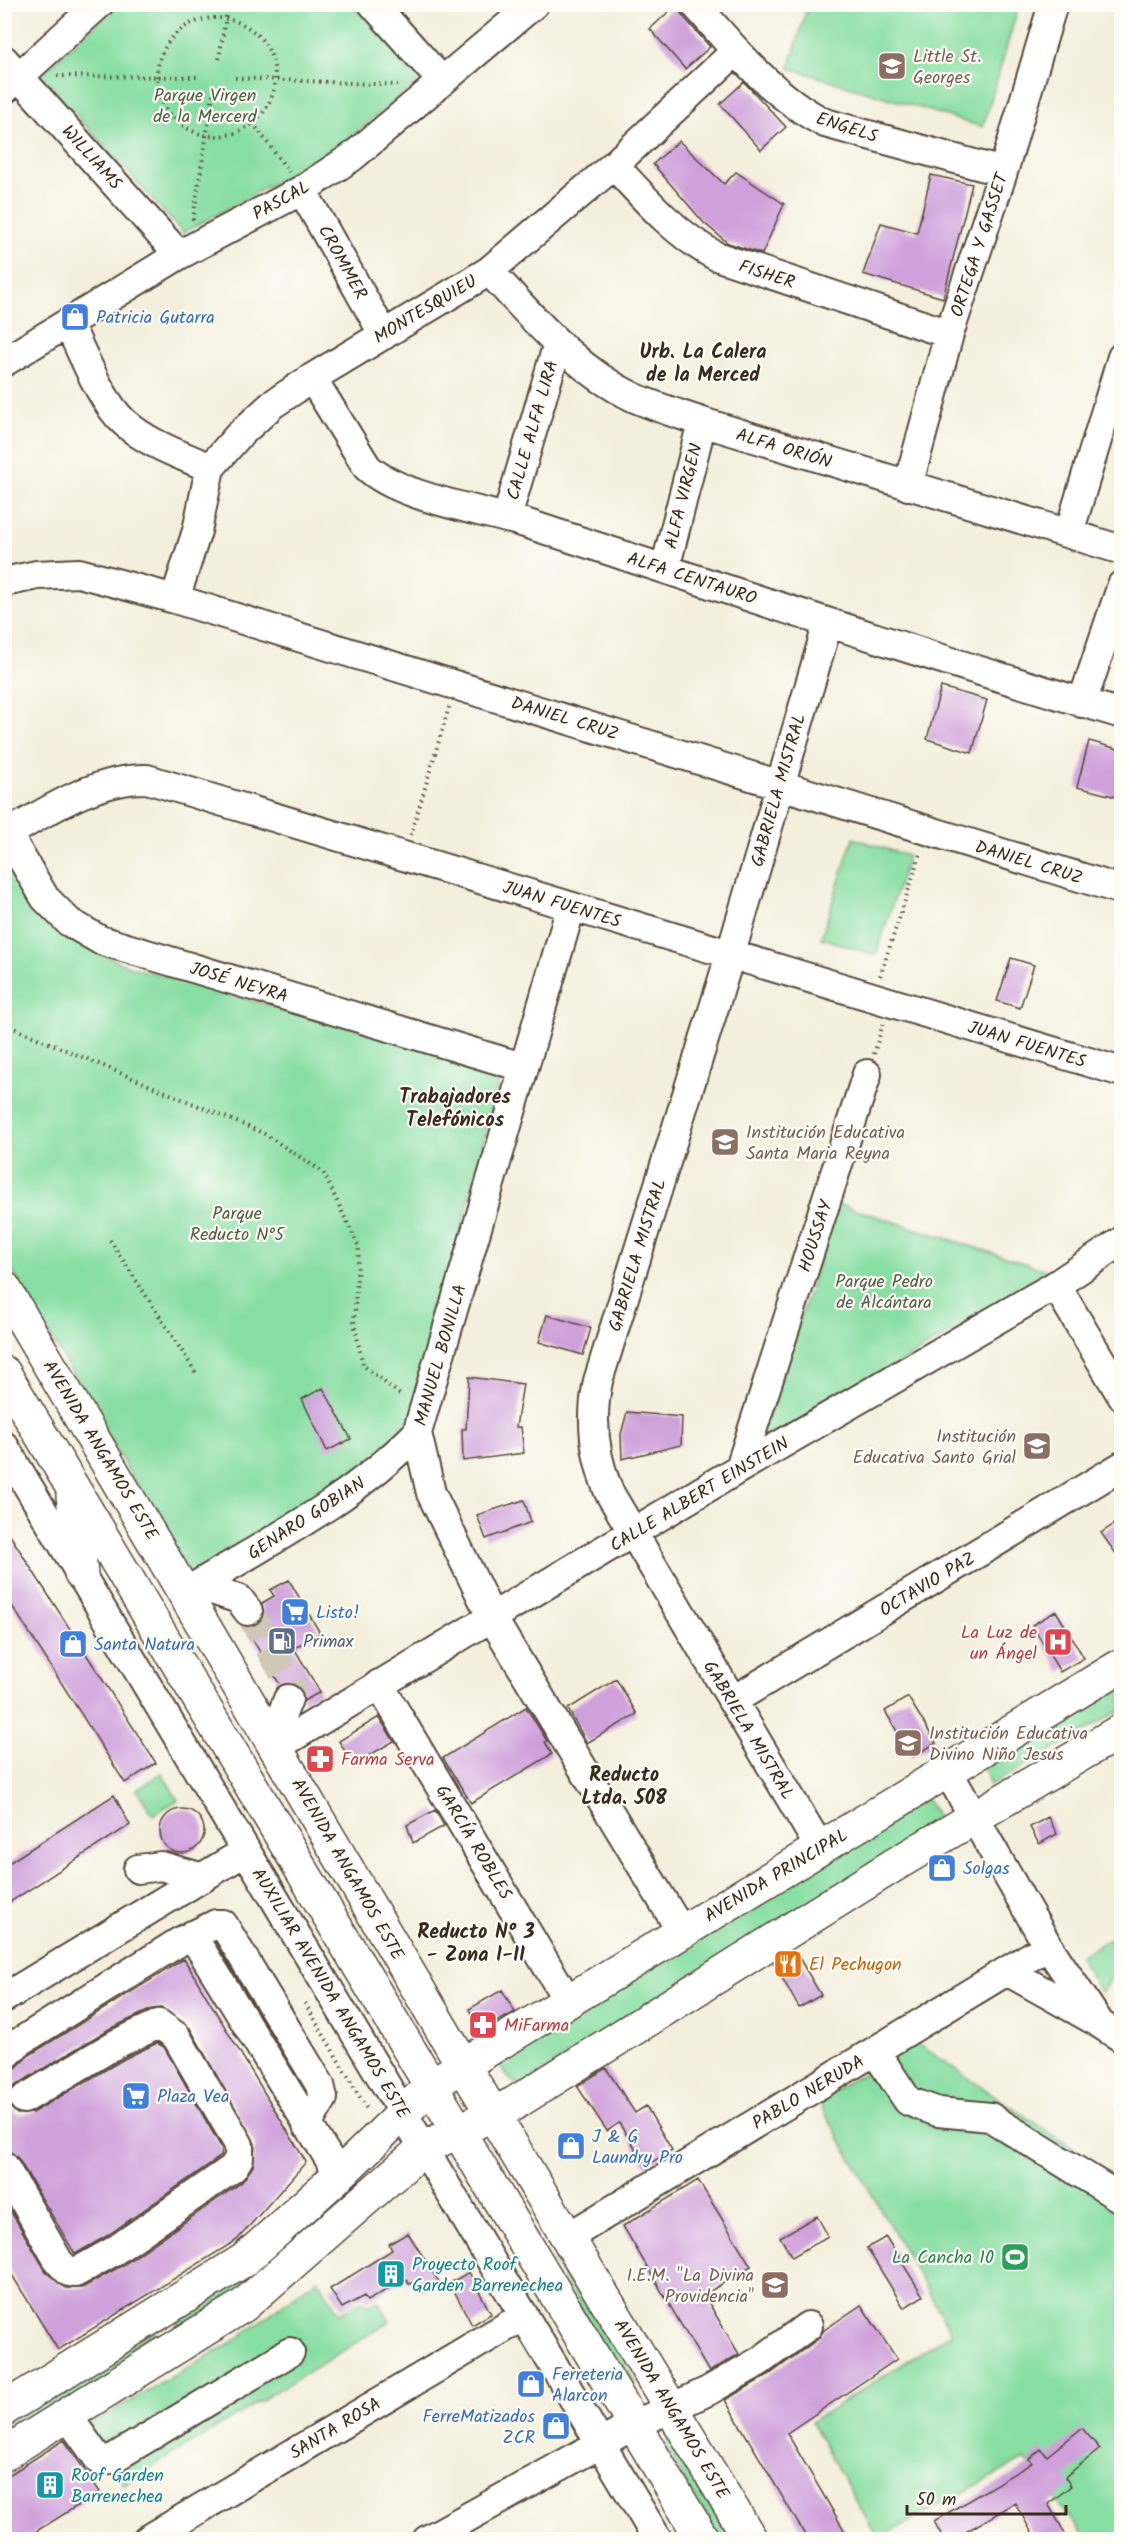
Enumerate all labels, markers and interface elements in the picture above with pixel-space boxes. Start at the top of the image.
place label: Little St. Georges [913,43,982,93]
school or university icon: Little St. Georges [876,50,908,82]
park label: Parque Virgen de la Mercerd [153,82,258,132]
street label: ENGELS [812,105,882,152]
street label: WILLIAMS [53,119,129,198]
street label: ORTEGA Y GASSET [944,169,1018,321]
street label: PASCAL [248,174,316,229]
street label: CROMMER [309,220,374,306]
street label: FISHER [735,253,798,298]
street label: MONTESQUIEU [368,268,483,353]
shop icon: Patricia Gutarra [59,301,91,333]
place label: Patricia Gutarra [96,304,215,333]
district label: Urb. La Calera de la Merced [640,337,766,392]
street label: CALLE ALFA LIRA [500,357,567,504]
street label: ALFA ORIÓN [732,421,835,478]
street label: ALFA VIRGEN [657,441,712,552]
street label: ALFA CENTAURO [623,545,760,614]
street label: DANIEL CRUZ [507,689,622,750]
street label: GABRIELA MISTRAL [744,710,815,870]
street label: DANIEL CRUZ [971,833,1086,894]
street label: JUAN FUENTES [499,874,625,937]
street label: JOSÉ NEYRA [186,955,291,1012]
street label: JUAN FUENTES [964,1014,1090,1077]
district label: Trabajadores Telefónicos [399,1082,511,1137]
place label: Institución Educativa Santa Maria Reyna [746,1119,905,1169]
school or university icon: Institución Educativa Santa Maria Reyna [709,1126,741,1158]
street label: GABRIELA MISTRAL [601,1176,675,1335]
street label: HOUSSAY [791,1196,842,1276]
park label: Parque Reducto N°5 [190,1200,286,1250]
park label: Parque Pedro de Alcántara [835,1268,933,1318]
street label: MANUEL BONILLA [407,1281,476,1430]
street label: AVENIDA ANGAMOS ESTE [34,1355,165,1547]
place label: Institución Educativa Santo Grial [853,1423,1017,1473]
street label: CALLE ALBERT EINSTEIN [604,1430,795,1561]
school or university icon: Institución Educativa Santo Grial [1021,1430,1053,1462]
street label: GENARO GOBIAN [242,1470,372,1568]
street label: OCTAVIO PAZ [874,1545,981,1625]
supermarket icon: Listo! [279,1596,311,1628]
place label: Listo! [316,1599,360,1628]
place label: La Luz de un Ángel [961,1619,1038,1669]
fuel station icon: Primax [266,1625,298,1657]
hospital icon: La Luz de un Ángel [1042,1626,1074,1658]
shop icon: Santa Natura [57,1628,89,1660]
place label: Primax [303,1628,354,1657]
place label: Santa Natura [94,1631,195,1660]
street label: GABRIELA MISTRAL [695,1655,801,1806]
place label: Institución Educativa Divino Niño Jesus [929,1720,1088,1770]
school or university icon: Institución Educativa Divino Niño Jesus [892,1727,924,1759]
pharmacy icon: Farma Serva [304,1743,336,1775]
place label: Farma Serva [341,1746,434,1775]
district label: Reducto Ltda. 508 [581,1760,667,1815]
street label: AVENIDA ANGAMOS ESTE [283,1773,411,1967]
street label: GARCÍA ROBLES [427,1780,519,1906]
street label: AVENIDA PRINCIPAL [699,1822,854,1931]
shop icon: Solgas [926,1852,958,1884]
place label: Solgas [963,1855,1010,1884]
street label: AUXILIAR AVENIDA ANGAMOS ESTE [243,1863,417,2125]
district label: Reducto N° 3 - Zona I-II [417,1917,535,1972]
restaurant icon: El Pechugon [772,1948,804,1980]
place label: El Pechugon [809,1951,902,1980]
pharmacy icon: MiFarma [467,2009,499,2041]
place label: MiFarma [504,2012,569,2041]
street label: PABLO NERUDA [747,2048,871,2138]
supermarket icon: Plaza Vea [120,2080,152,2112]
place label: Plaza Vea [157,2083,229,2112]
place label: J & G Laundry Pro [592,2123,683,2173]
shop icon: J & G Laundry Pro [555,2130,587,2162]
sports icon: La Cancha 10 [999,2241,1031,2273]
place label: La Cancha 10 [892,2244,994,2273]
place label: Proyecto Roof Garden Barrenechea [412,2251,563,2301]
building icon: Proyecto Roof Garden Barrenechea [375,2258,407,2290]
place label: I.E.M. "La Divina Providencia" [626,2262,754,2312]
school or university icon: I.E.M. "La Divina Providencia" [759,2269,791,2301]
street label: AVENIDA ANGAMOS ESTE [605,2314,736,2506]
place label: Ferreteria Alarcon [552,2361,623,2411]
shop icon: Ferreteria Alarcon [515,2368,547,2400]
street label: SANTA ROSA [284,2390,387,2468]
place label: FerreMatizados ZCR [422,2403,535,2453]
shop icon: FerreMatizados ZCR [540,2410,572,2442]
place label: Roof Garden Barrenechea [71,2462,164,2512]
building icon: Roof Garden Barrenechea [34,2469,66,2501]
scale bar [907,2478,1066,2516]
text: 50 m [916,2486,956,2515]

